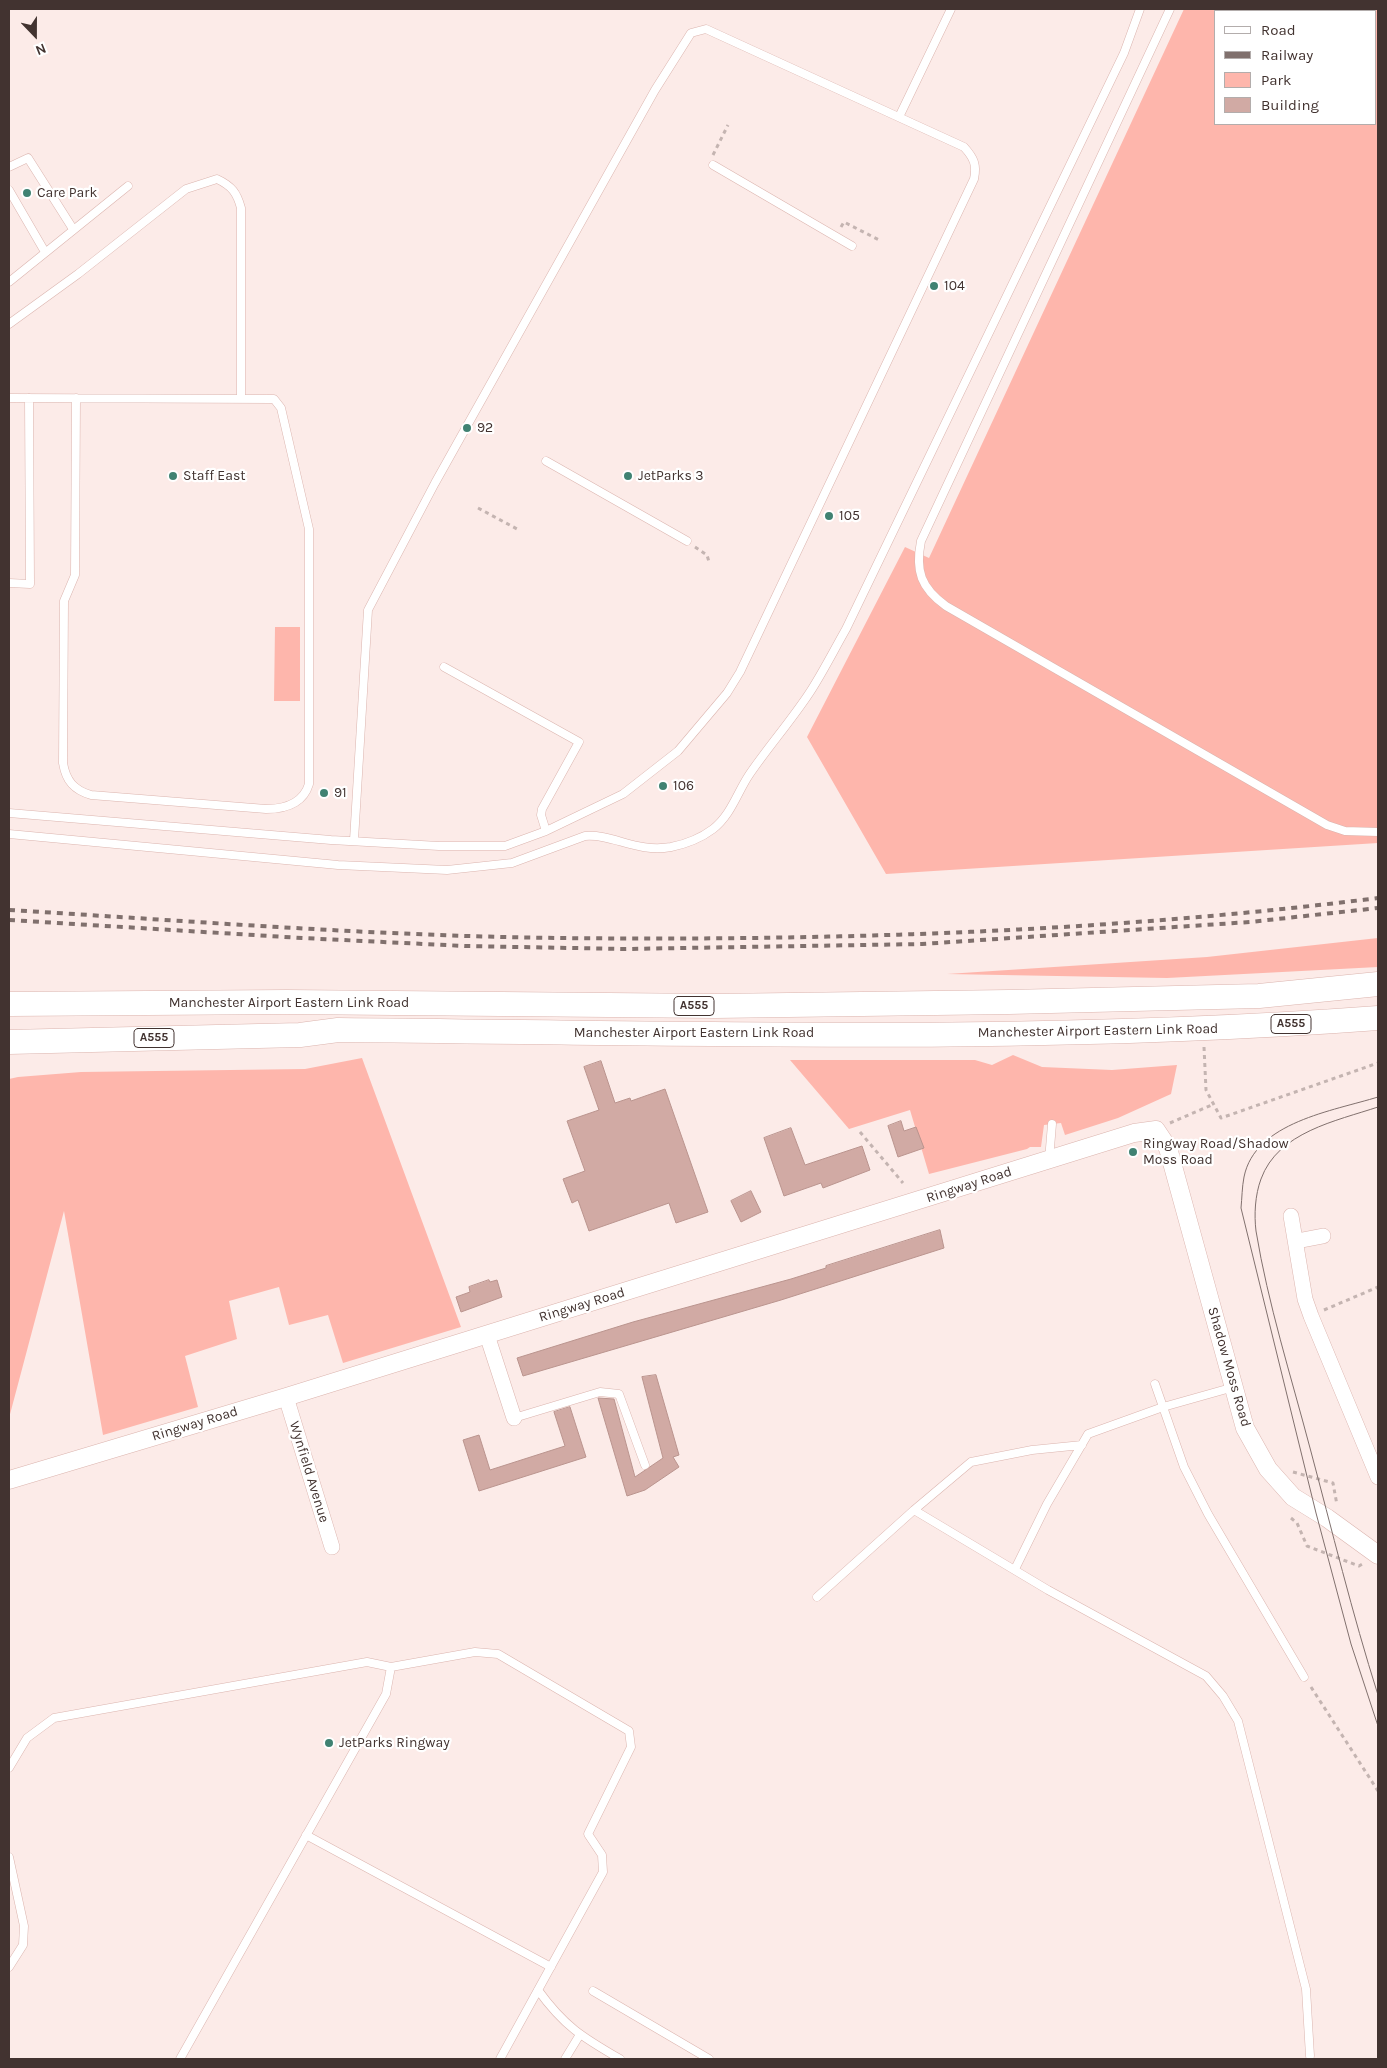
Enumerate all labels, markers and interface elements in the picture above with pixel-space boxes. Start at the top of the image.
north arrow [10,10,60,60]
legend [1214,10,1377,125]
text: Road [1261,21,1296,39]
text: N [33,40,49,59]
text: Railway [1261,46,1313,64]
text: Park [1261,71,1291,89]
text: Building [1261,96,1319,114]
place label: Care Park [37,185,97,201]
marker: Care Park [21,187,33,199]
place label: 104 [944,278,965,294]
marker: 104 [928,280,940,292]
place label: 92 [477,420,493,436]
marker: 92 [461,422,473,434]
place label: Staff East [183,468,246,484]
place label: JetParks 3 [638,468,703,484]
marker: Staff East [167,470,179,482]
marker: JetParks 3 [622,470,634,482]
place label: 105 [839,508,860,524]
marker: 105 [823,510,835,522]
place label: 106 [673,778,694,794]
marker: 106 [657,780,669,792]
place label: 91 [334,785,347,801]
marker: 91 [318,787,330,799]
street label: Manchester Airport Eastern Link Road [169,995,409,1011]
road number: A555 [674,996,714,1016]
road number: A555 [1271,1014,1311,1034]
street label: Manchester Airport Eastern Link Road [978,1021,1218,1041]
street label: Manchester Airport Eastern Link Road [574,1025,814,1041]
road number: A555 [134,1028,174,1048]
place label: Ringway Road/Shadow Moss Road [1143,1136,1289,1168]
marker: Ringway Road/Shadow Moss Road [1127,1146,1139,1158]
street label: Ringway Road [924,1163,1014,1207]
street label: Ringway Road [537,1284,627,1326]
street label: Shadow Moss Road [1204,1305,1254,1429]
street label: Ringway Road [150,1403,240,1445]
street label: Wynfield Avenue [286,1419,332,1525]
place label: JetParks Ringway [339,1735,450,1751]
marker: JetParks Ringway [323,1737,335,1749]

